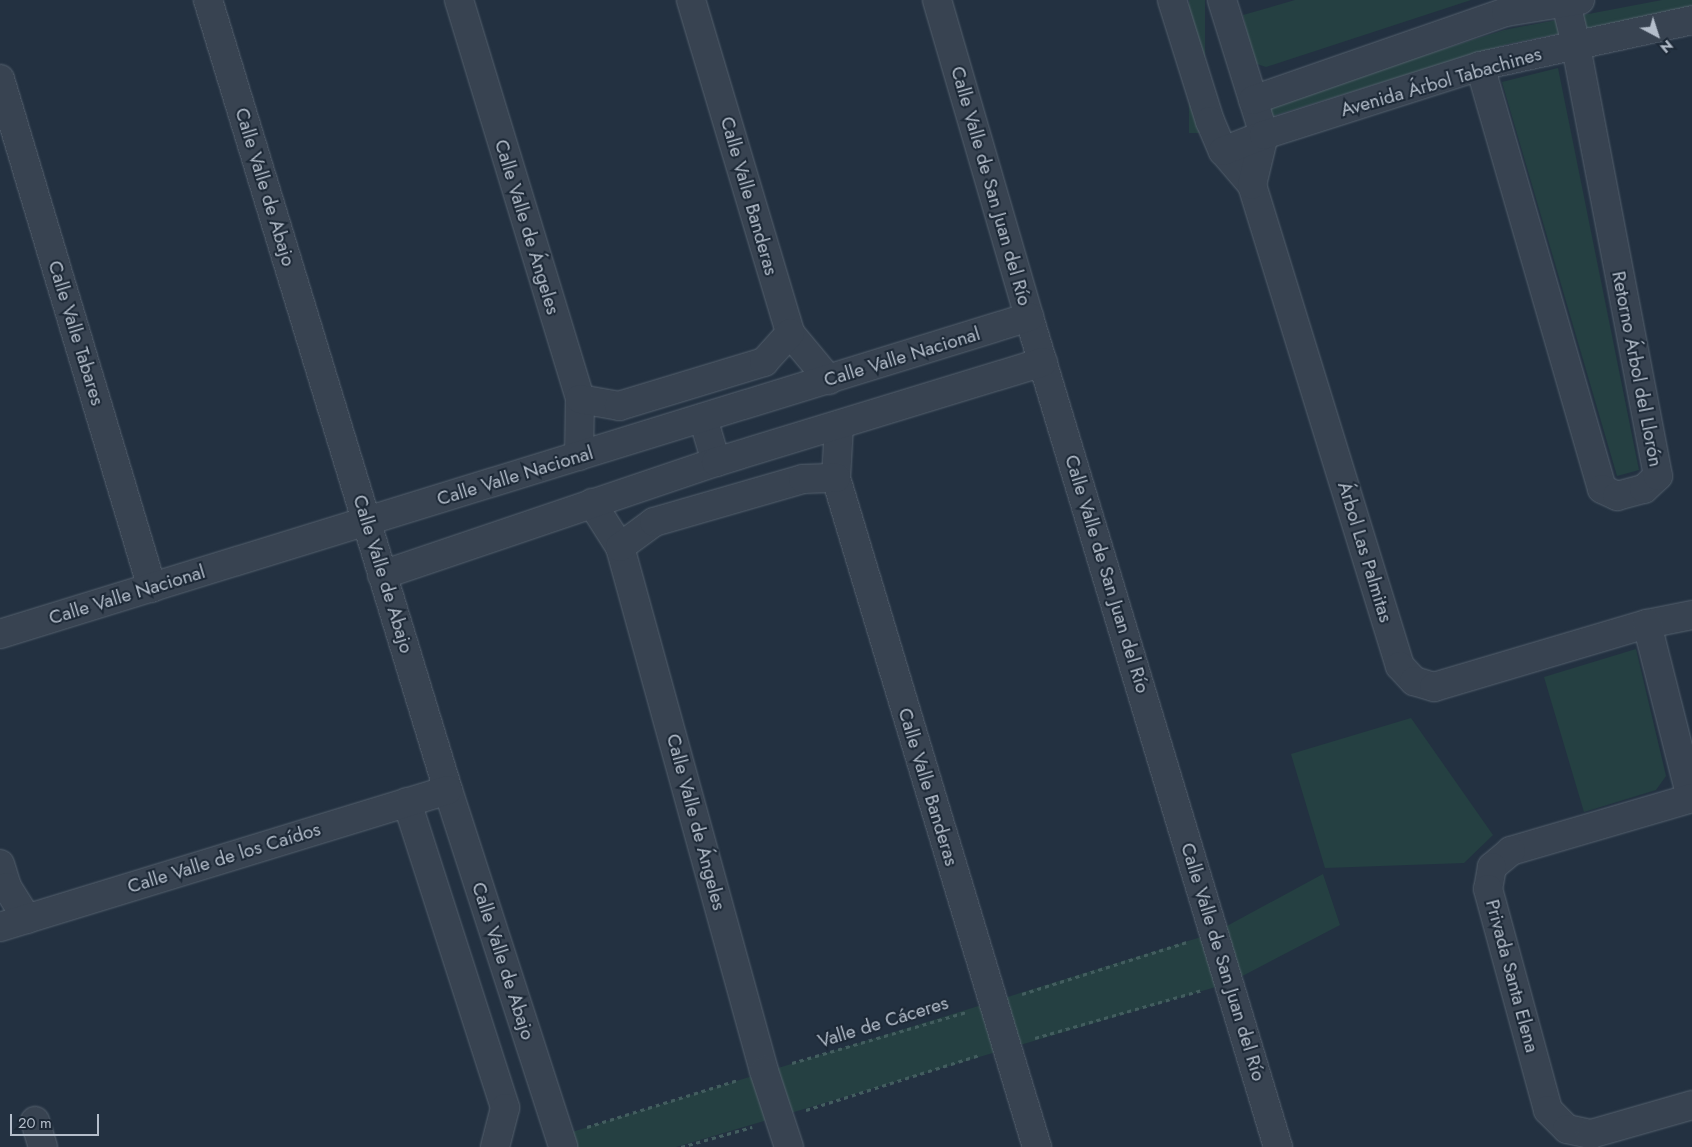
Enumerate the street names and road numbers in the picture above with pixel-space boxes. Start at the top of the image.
street label: Avenida Árbol Tabachines [1338,42,1544,122]
street label: Calle Valle de San Juan del Río [946,64,1036,308]
street label: Calle Valle de Abajo [230,105,300,269]
street label: Calle Valle Banderas [715,114,783,278]
street label: Calle Valle de Ángeles [490,137,564,317]
street label: Calle Valle Tabares [43,258,109,408]
street label: Retorno Árbol del Llorón [1607,269,1667,469]
street label: Calle Valle Nacional [821,322,983,392]
street label: Calle Valle Nacional [434,441,596,511]
street label: Calle Valle de San Juan del Río [1060,452,1154,696]
street label: Árbol Las Palmitas [1333,479,1397,625]
street label: Calle Valle de Abajo [348,492,418,656]
street label: Calle Valle Nacional [46,560,208,630]
street label: Calle Valle Banderas [893,705,963,869]
street label: Calle Valle de Ángeles [661,731,731,913]
street label: Calle Valle de los Caídos [125,818,323,898]
street label: Calle Valle de San Juan del Río [1176,840,1270,1084]
street label: Calle Valle de Abajo [467,879,539,1043]
street label: Privada Santa Elena [1481,897,1543,1055]
street label: Valle de Cáceres [815,991,951,1053]

